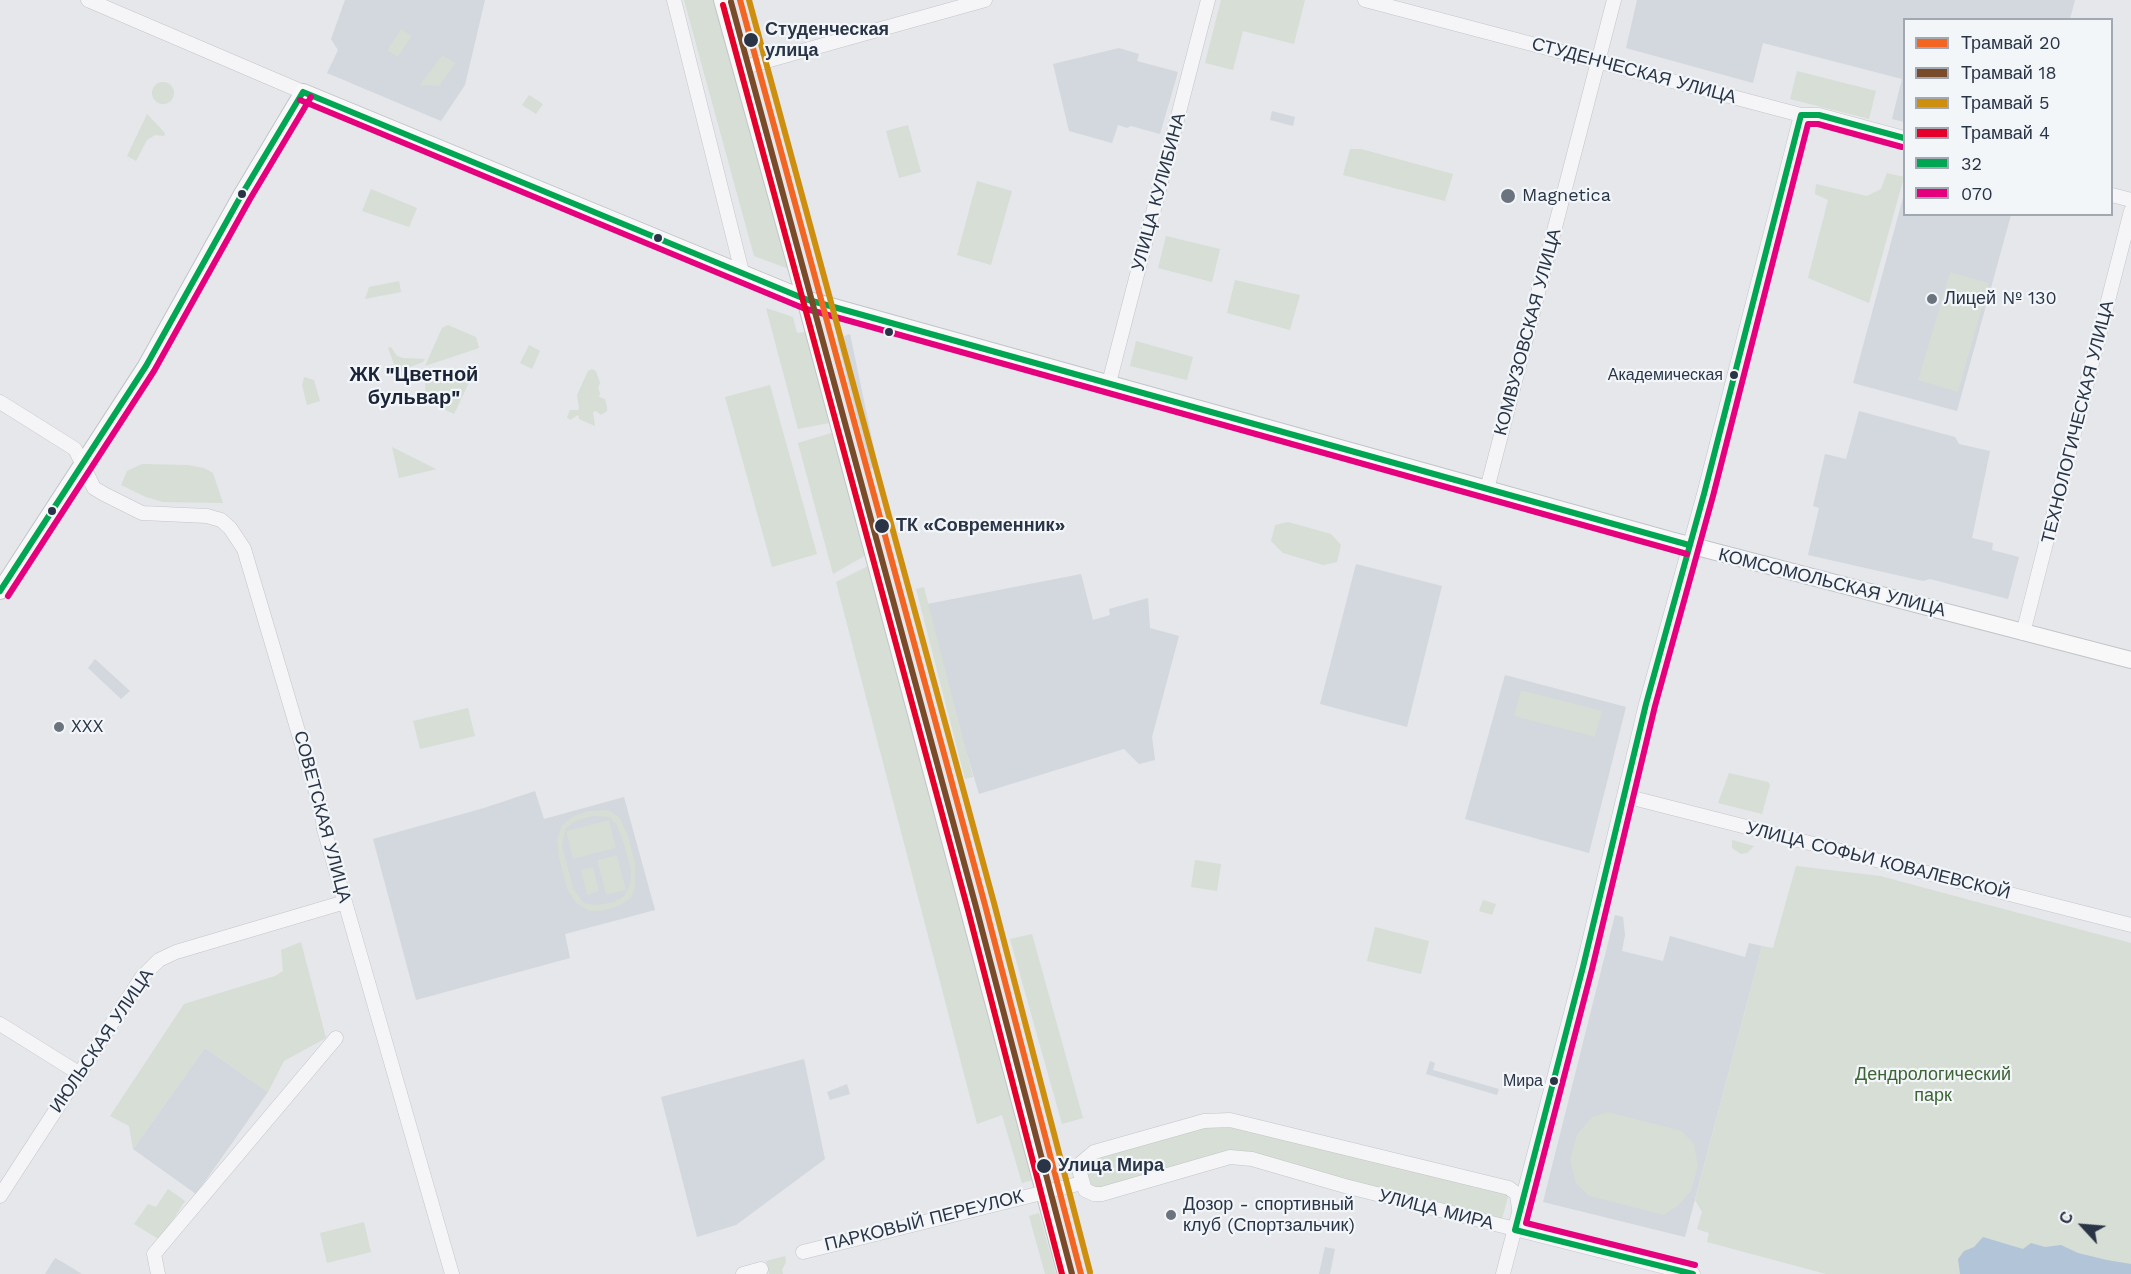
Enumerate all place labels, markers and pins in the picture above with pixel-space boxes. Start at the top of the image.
place label: Студенческая улица [765,19,889,62]
marker: Студенческая улица [742,31,760,49]
place label: Magnetica [1522,185,1611,207]
marker: Magnetica [1499,187,1517,205]
unlabelled marker [236,188,248,200]
unlabelled marker [652,232,664,244]
place label: Лицей № 130 [1944,288,2057,310]
marker: Лицей № 130 [1925,292,1939,306]
unlabelled marker [883,326,895,338]
place label: Академическая [1608,365,1723,385]
marker: Академическая [1728,369,1740,381]
unlabelled marker [46,505,58,517]
place label: ТК «Современник» [896,515,1065,537]
marker: ТК «Современник» [873,517,891,535]
place label: XXX [71,716,103,738]
marker: XXX [52,720,66,734]
place label: Мира [1503,1071,1543,1091]
marker: Мира [1548,1075,1560,1087]
place label: Улица Мира [1058,1155,1164,1177]
marker: Улица Мира [1035,1157,1053,1175]
place label: Дозор - спортивный клуб (Спортзальчик) [1183,1194,1355,1236]
marker: Дозор - спортивный клуб (Спортзальчик) [1164,1208,1178,1222]

